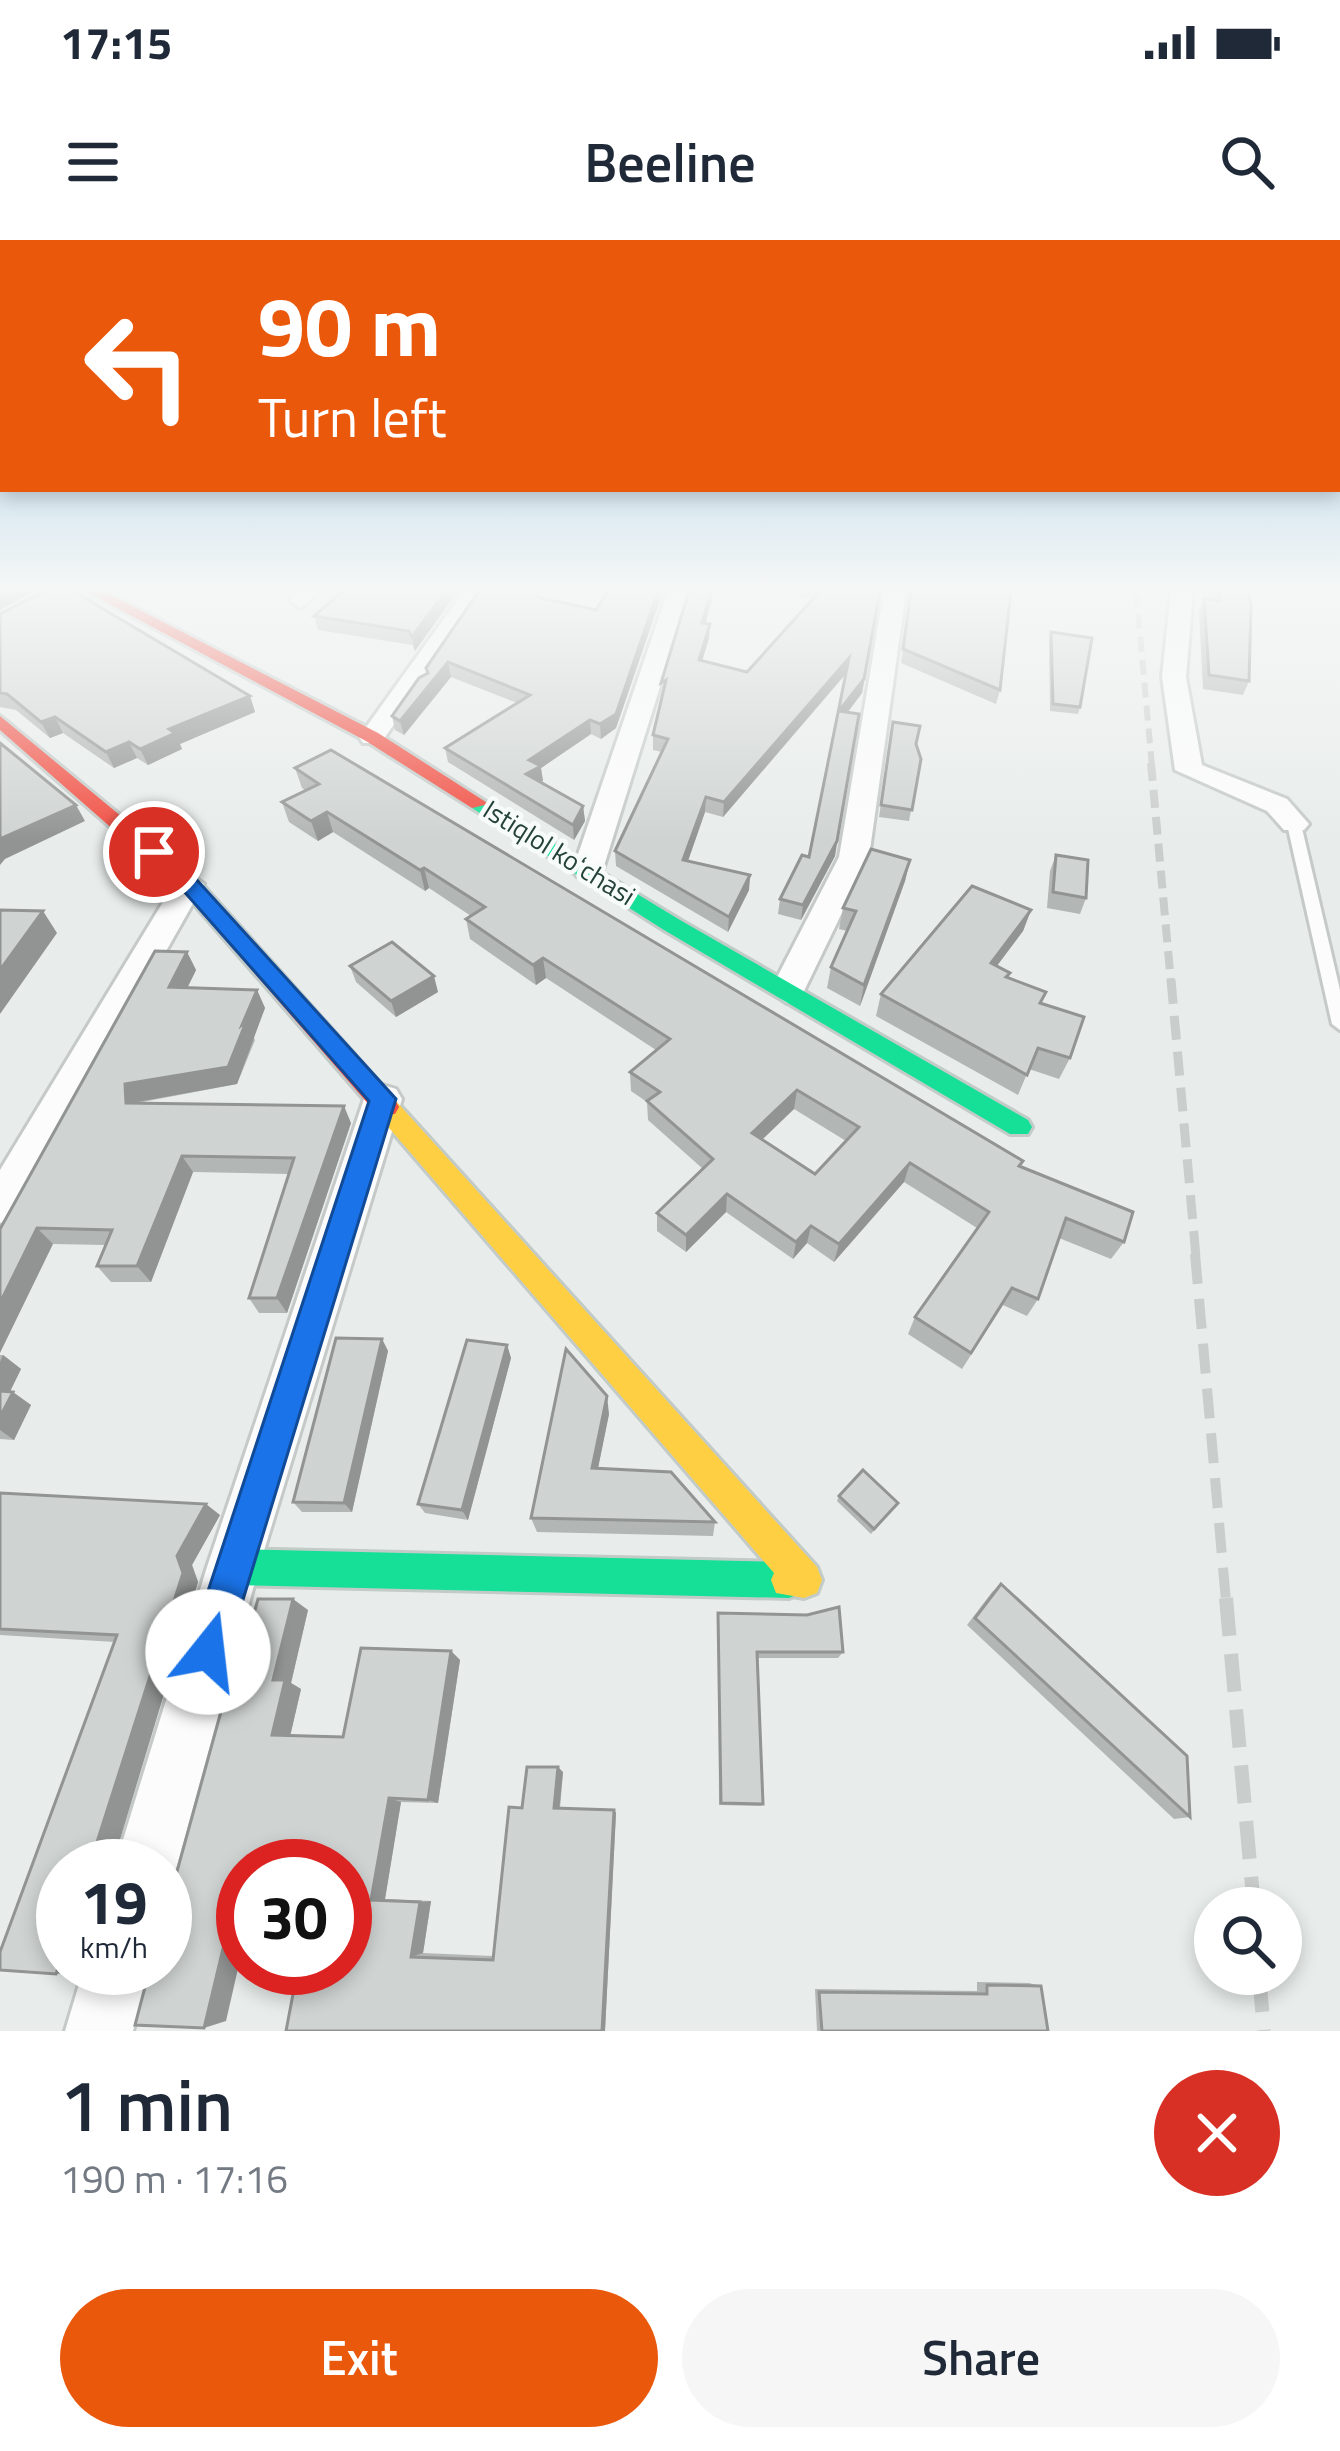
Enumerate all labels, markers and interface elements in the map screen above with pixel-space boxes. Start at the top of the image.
text: 17:15 [60,8,172,76]
text: Beeline [584,121,756,203]
icon: menu [60,129,126,195]
icon: search [1214,129,1280,195]
text: 90 m [258,261,441,389]
icon: left [60,288,216,444]
text: Turn left [258,376,447,458]
street label: Istiqlol koʻchasi [476,789,644,915]
pin [103,801,205,903]
icon: arrive [121,819,187,885]
position arrow [145,1589,271,1715]
speed limit sign: 30 [216,1839,372,1995]
text: 19 [80,1856,148,1947]
map controls [1194,1887,1302,1995]
button: search [1194,1887,1302,1995]
text: km/h [80,1924,148,1970]
text: 1 min [60,2049,233,2159]
button: close [1154,2070,1280,2196]
text: 190 m · 17:16 [60,2149,288,2208]
button: Exit [60,2289,658,2427]
button: Share [682,2289,1280,2427]

